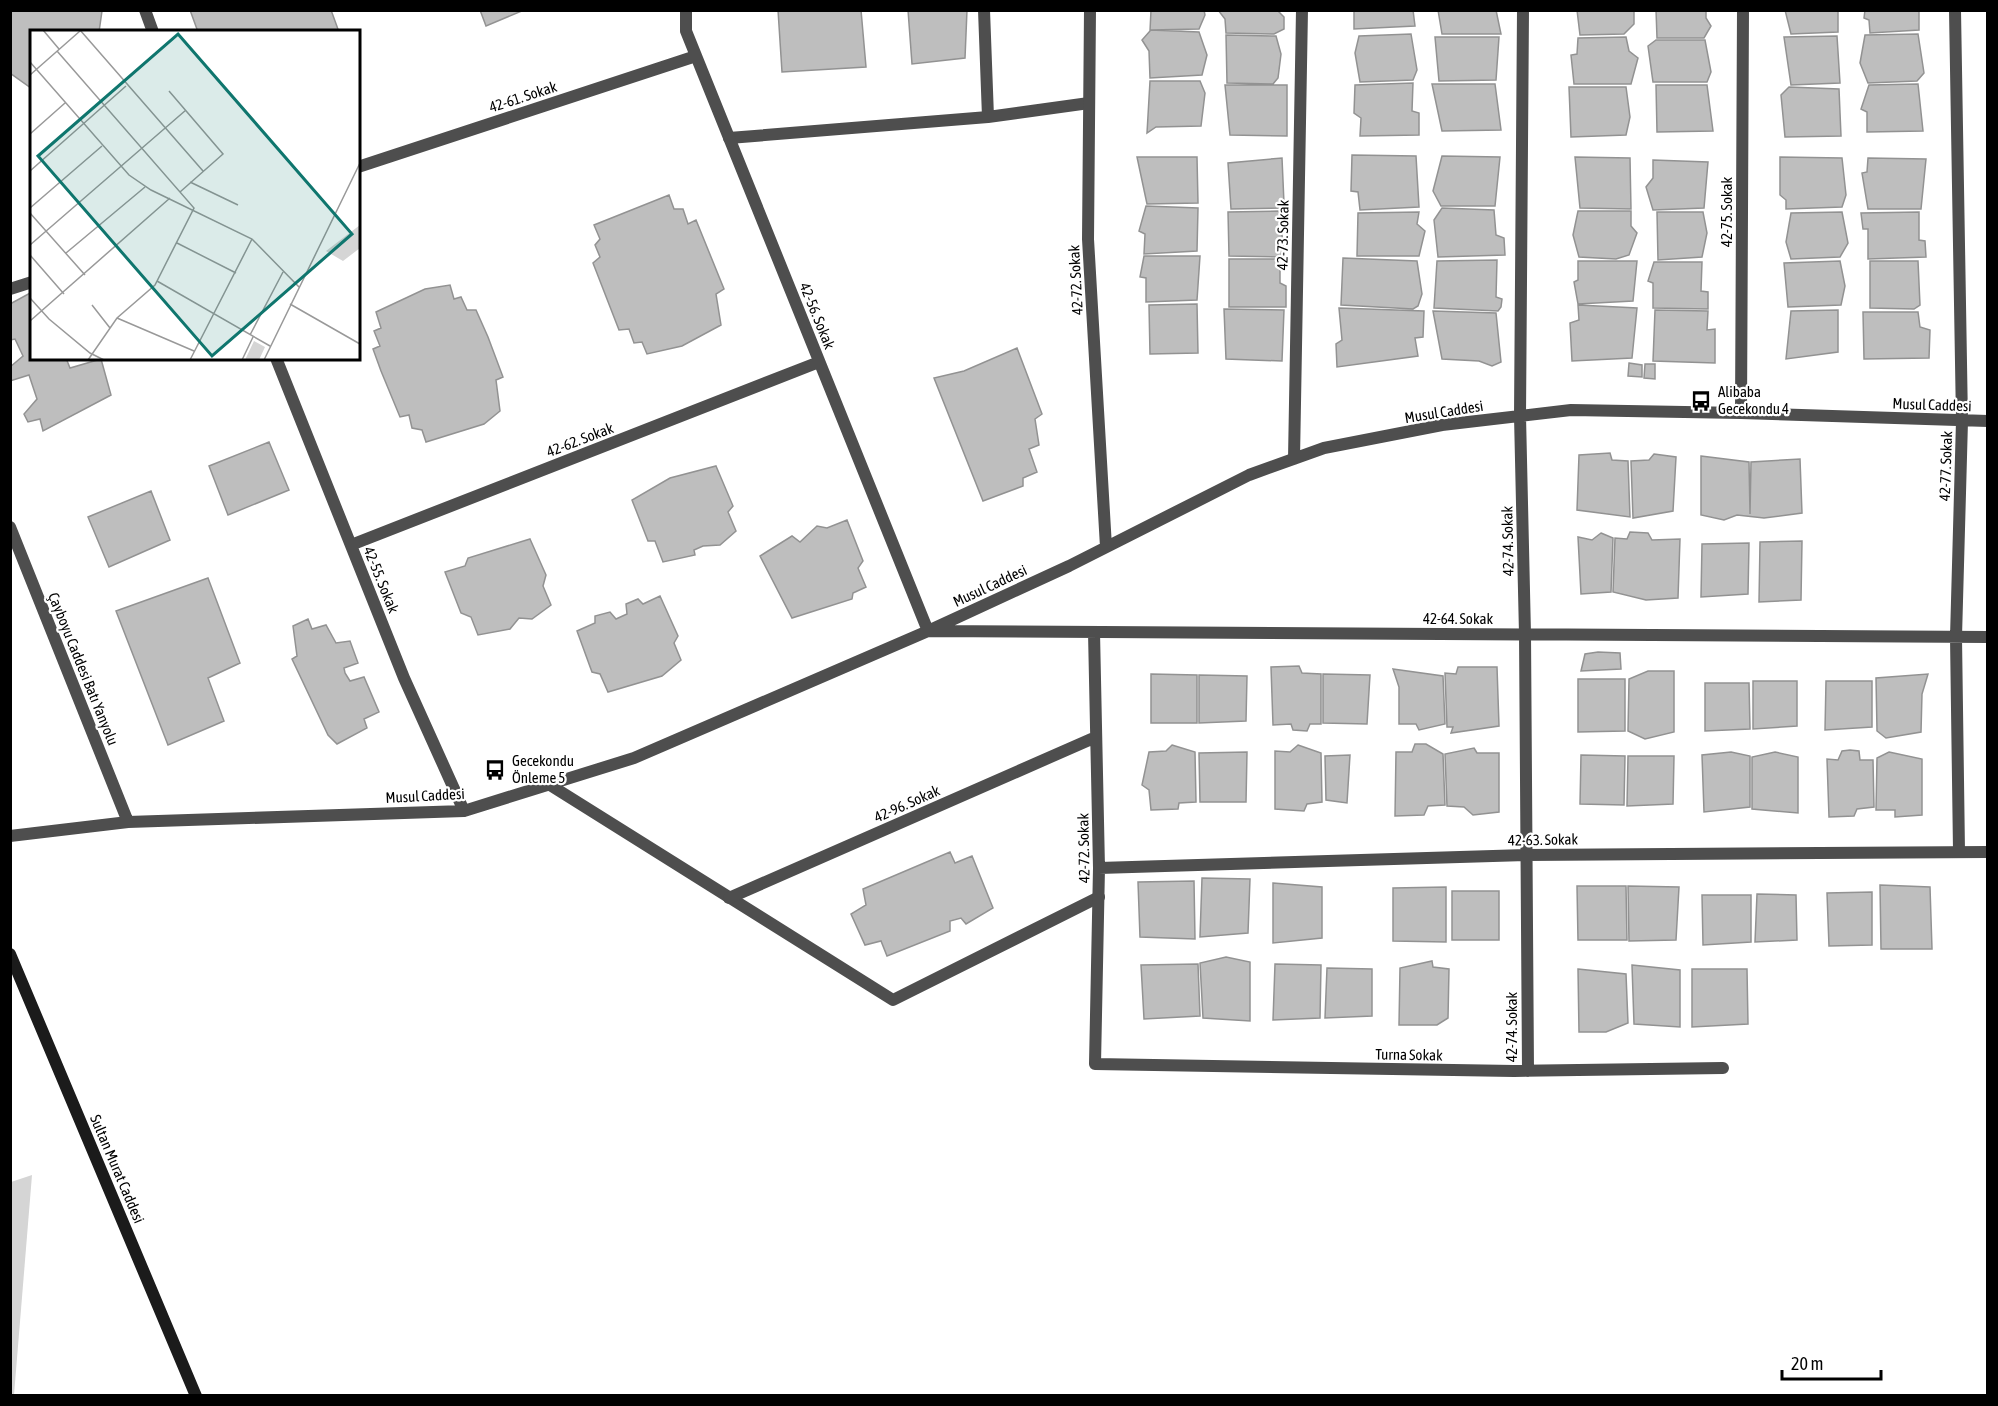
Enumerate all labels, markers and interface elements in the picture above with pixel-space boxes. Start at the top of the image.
inset map [30,30,360,360]
street label: 42-61. Sokak [487,77,559,115]
street label: 42-75. Sokak [1718,177,1735,247]
street label: 42-73. Sokak [1273,199,1292,270]
street label: 42-72. Sokak [1065,244,1086,316]
street label: 42-56. Sokak [796,280,839,352]
place label: Alibaba Gecekondu 4 [1718,383,1789,417]
bus stop icon: Alibaba Gecekondu 4 [1689,389,1713,413]
street label: Musul Caddesi [1892,395,1972,414]
street label: Musul Caddesi [1403,397,1484,426]
street label: 42-62. Sokak [544,419,616,460]
street label: 42-77. Sokak [1936,430,1955,501]
street label: 42-74. Sokak [1498,505,1517,576]
street label: 42-55. Sokak [360,544,403,616]
street label: Musul Caddesi [950,561,1029,610]
street label: Çayboyu Caddesi Batı Yanyolu [45,590,122,748]
street label: 42-64. Sokak [1423,610,1493,627]
place label: Gecekondu Önleme 5 [512,752,574,786]
bus stop icon: Gecekondu Önleme 5 [483,758,507,782]
street label: 42-96. Sokak [871,781,943,826]
street label: Musul Caddesi [385,785,465,806]
street label: 42-72. Sokak [1074,812,1093,883]
street label: 42-63. Sokak [1508,830,1579,849]
street label: 42-74. Sokak [1503,992,1520,1062]
street label: Turna Sokak [1375,1045,1443,1064]
street label: Sultan Murat Caddesi [87,1112,148,1226]
scale bar [1782,1343,1881,1381]
text: 20 m [1791,1353,1823,1374]

